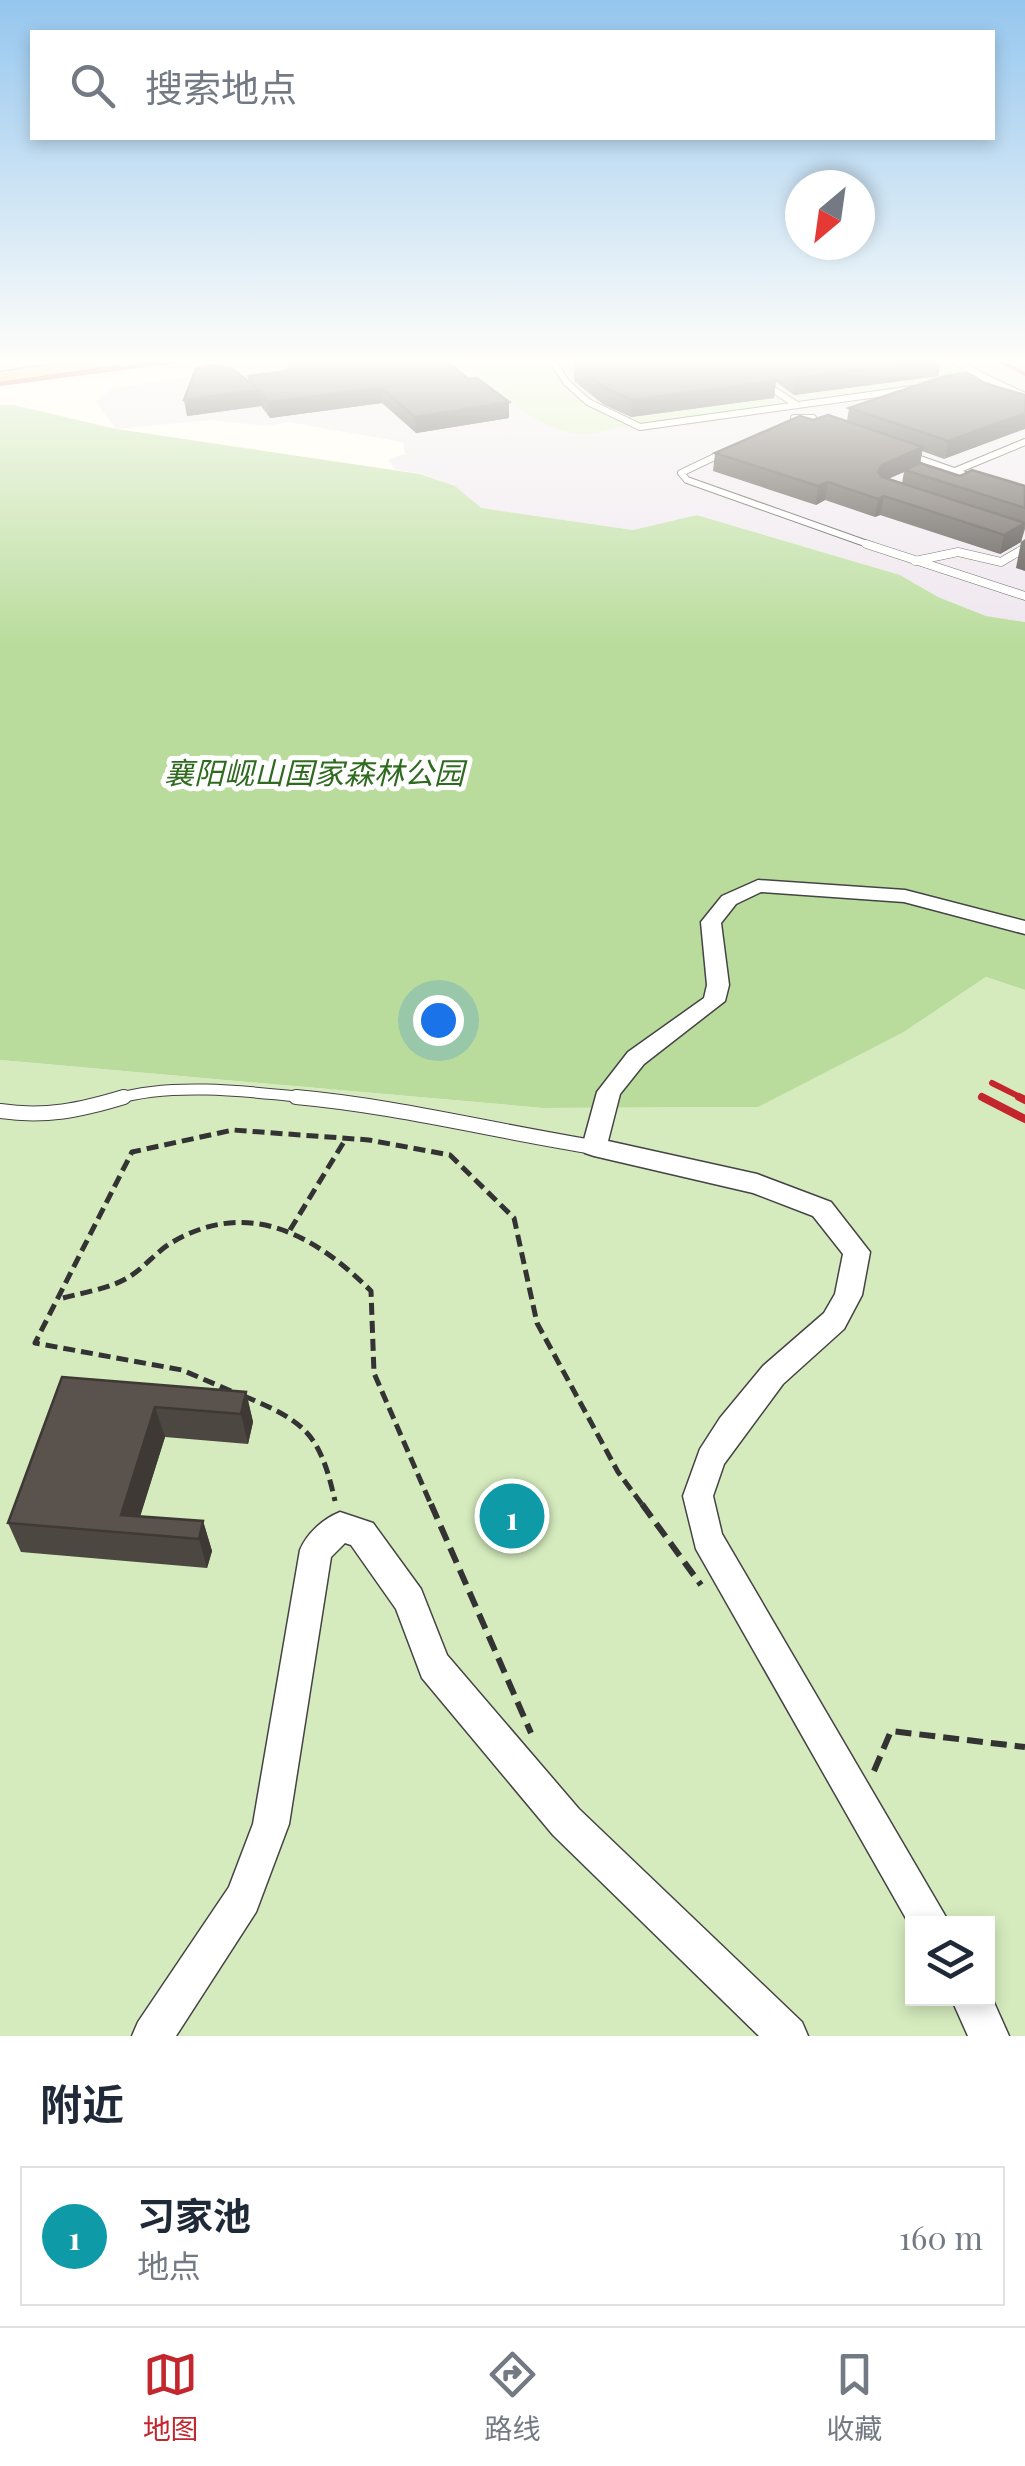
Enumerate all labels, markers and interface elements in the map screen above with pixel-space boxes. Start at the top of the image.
search box [30,30,995,140]
icon: search [65,58,120,113]
text: 搜索地点 [145,61,297,112]
north arrow [785,170,875,260]
park label: 襄阳岘山国家森林公园 [164,752,468,792]
your location [413,995,464,1046]
pin: 1 [480,1478,544,1554]
map controls [905,1916,995,2006]
button: layers [905,1916,995,2006]
text: 附近 [40,2075,124,2131]
text: 习家池 [137,2189,251,2240]
text: 1 [68,2215,81,2258]
text: 160 m [899,2215,983,2258]
text: 地点 [137,2243,201,2286]
tab: 地图 [143,2347,199,2447]
tab: 路线 [484,2347,540,2447]
tab: 收藏 [826,2347,882,2447]

